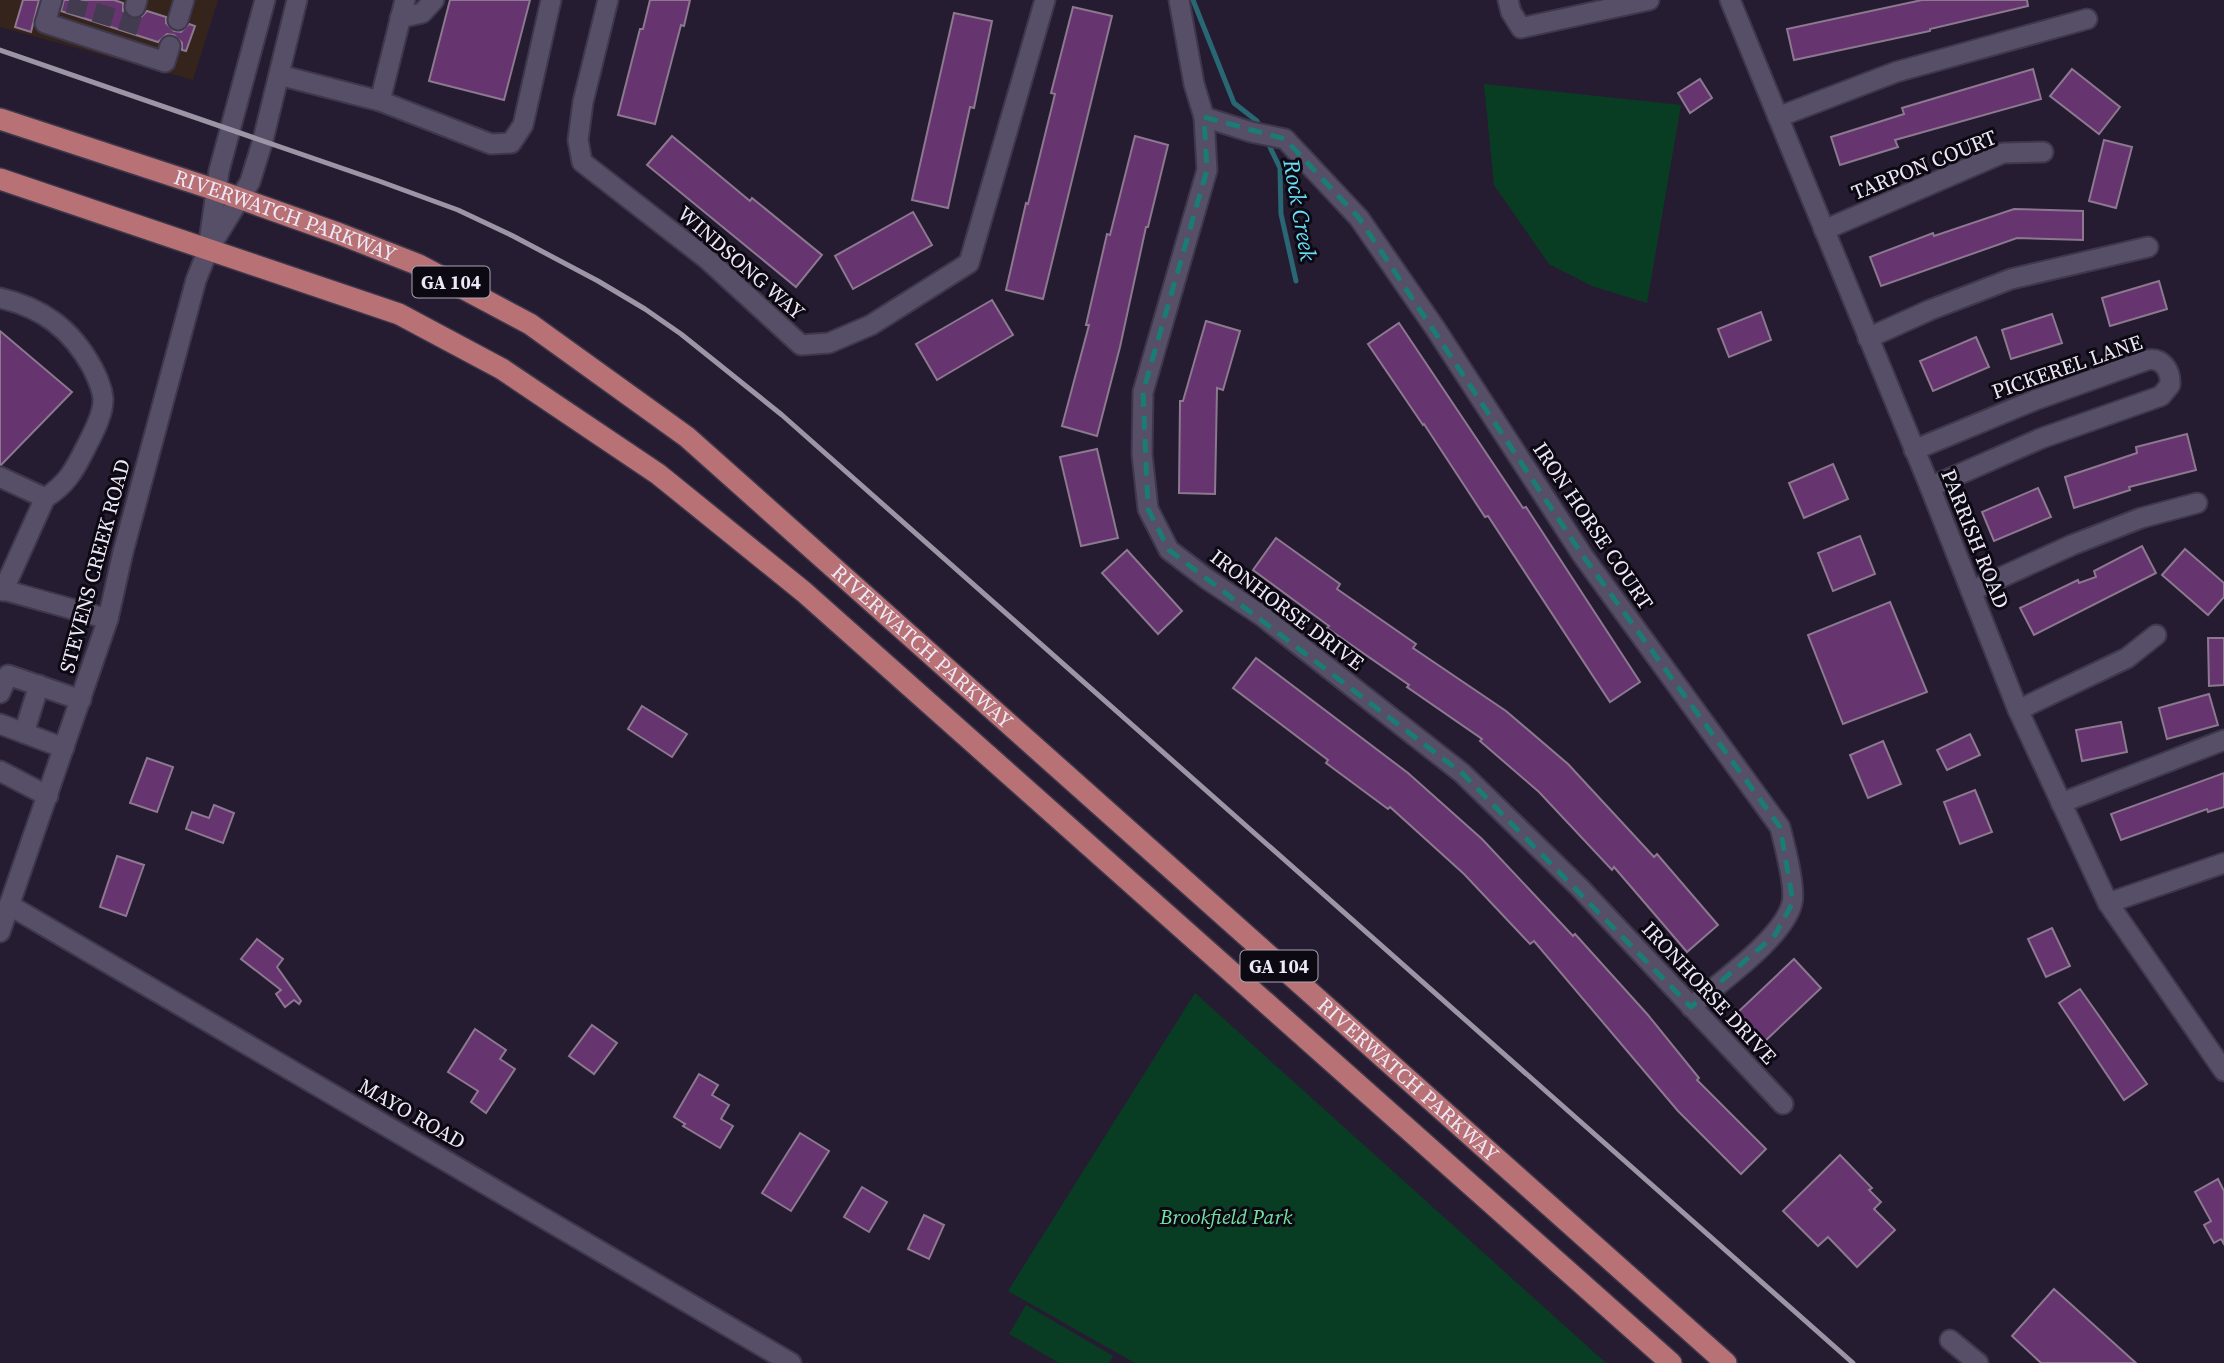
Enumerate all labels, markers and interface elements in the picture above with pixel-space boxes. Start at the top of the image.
street label: TARPON COURT [1847,122,2001,207]
water label: Rock Creek [1275,156,1325,263]
street label: RIVERWATCH PARKWAY [170,162,401,269]
street label: WINDSONG WAY [671,199,812,327]
road number: GA 104 [412,266,490,298]
street label: PICKEREL LANE [1988,327,2146,406]
street label: IRON HORSE COURT [1527,436,1660,615]
street label: STEVENS CREEK ROAD [52,456,137,676]
street label: PARRISH ROAD [1934,465,2017,613]
street label: IRONHORSE DRIVE [1205,542,1370,677]
street label: RIVERWATCH PARKWAY [825,557,1020,735]
street label: IRONHORSE DRIVE [1636,915,1783,1070]
road number: GA 104 [1240,950,1318,982]
street label: RIVERWATCH PARKWAY [1311,991,1506,1169]
street label: MAYO ROAD [354,1071,471,1156]
park label: Brookfield Park [1159,1202,1292,1231]

